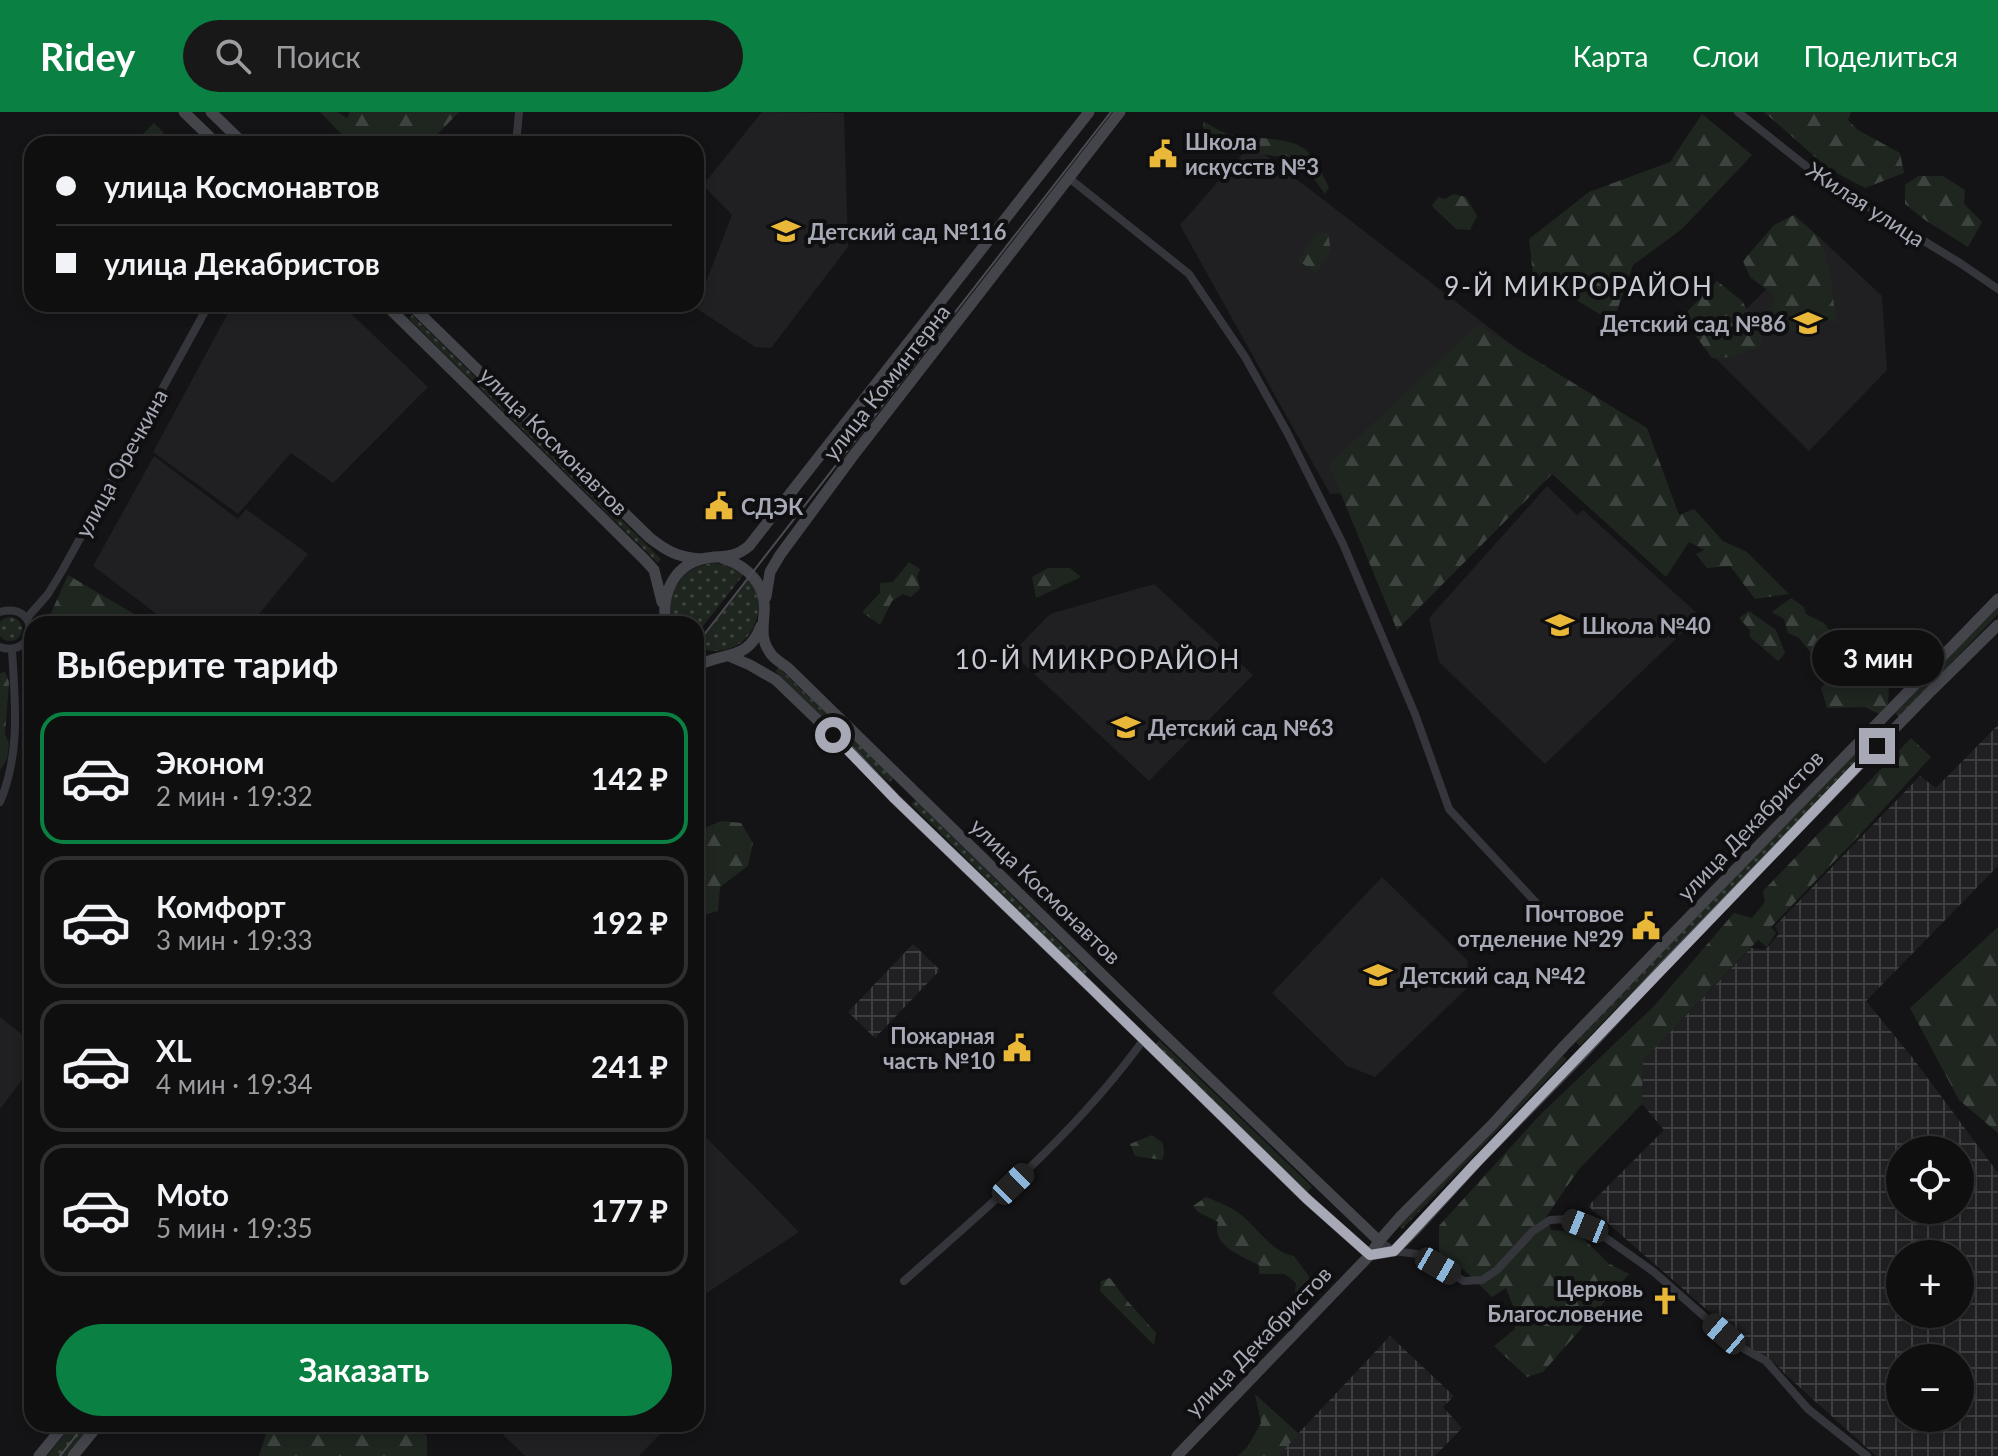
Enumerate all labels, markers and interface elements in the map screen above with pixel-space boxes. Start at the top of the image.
search box [183,20,743,92]
text: Ridey [40,33,135,79]
icon: search [211,34,255,78]
text: Поиск [275,38,361,74]
text: Карта [1573,39,1648,73]
text: Слои [1692,39,1759,73]
text: Поделиться [1803,39,1958,73]
place label: Школа искусств №3 [1185,128,1319,180]
public building icon: Школа искусств №3 [1148,139,1178,169]
street label: Жилая улица [1802,156,1930,252]
text: улица Космонавтов [104,168,380,204]
school or university icon: Детский сад №116 [771,216,801,246]
place label: Детский сад №116 [808,218,1007,245]
text: улица Декабристов [104,245,380,281]
district label: 9-Й МИКРОРАЙОН [1444,270,1714,302]
street label: улица Коминтерна [817,299,955,465]
school or university icon: Детский сад №86 [1793,308,1823,338]
place label: Детский сад №86 [1600,310,1786,337]
street label: улица Космонавтов [474,361,634,521]
street label: улица Оречкина [69,384,173,542]
public building icon: СДЭК [704,491,734,521]
place label: СДЭК [741,493,804,520]
school or university icon: Школа №40 [1545,610,1575,640]
place label: Школа №40 [1582,612,1711,639]
callout: 3 мин [1811,630,1943,686]
text: Выберите тариф [56,642,338,686]
text: 3 мин [1843,642,1913,674]
district label: 10-Й МИКРОРАЙОН [955,643,1241,675]
school or university icon: Детский сад №63 [1111,712,1141,742]
place label: Детский сад №63 [1148,714,1334,741]
route start [815,717,851,753]
route end [1859,728,1895,764]
icon: car [60,742,132,814]
text: Эконом [156,744,265,780]
street label: улица Декабристов [1671,744,1829,906]
text: 142 ₽ [591,760,668,796]
text: 2 мин · 19:32 [156,780,313,812]
street label: улица Космонавтов [965,812,1127,970]
icon: car [60,886,132,958]
text: Комфорт [156,888,286,924]
place label: Почтовое отделение №29 [1457,900,1624,952]
text: 192 ₽ [591,904,668,940]
public building icon: Почтовое отделение №29 [1631,911,1661,941]
text: 3 мин · 19:33 [156,924,313,956]
school or university icon: Детский сад №42 [1363,960,1393,990]
place label: Детский сад №42 [1400,962,1586,989]
place label: Пожарная часть №10 [883,1022,995,1074]
icon: car [60,1030,132,1102]
text: XL [156,1032,192,1068]
public building icon: Пожарная часть №10 [1002,1033,1032,1063]
text: 241 ₽ [591,1048,668,1084]
text: 4 мин · 19:34 [156,1068,313,1100]
map controls [1886,1136,1974,1432]
button: locate [1886,1136,1974,1224]
car [987,1159,1039,1209]
icon: car [60,1174,132,1246]
text: Moto [156,1176,229,1212]
text: 177 ₽ [591,1192,668,1228]
car [1558,1206,1612,1246]
text: 5 мин · 19:35 [156,1212,313,1244]
button: + [1886,1240,1974,1328]
car [1411,1244,1465,1288]
street label: улица Декабристов [1179,1260,1337,1422]
place label: Церковь Благословение [1487,1275,1643,1327]
church icon: Церковь Благословение [1650,1286,1680,1316]
car [1698,1309,1750,1359]
button: Заказать [56,1324,672,1416]
button: − [1886,1344,1974,1432]

